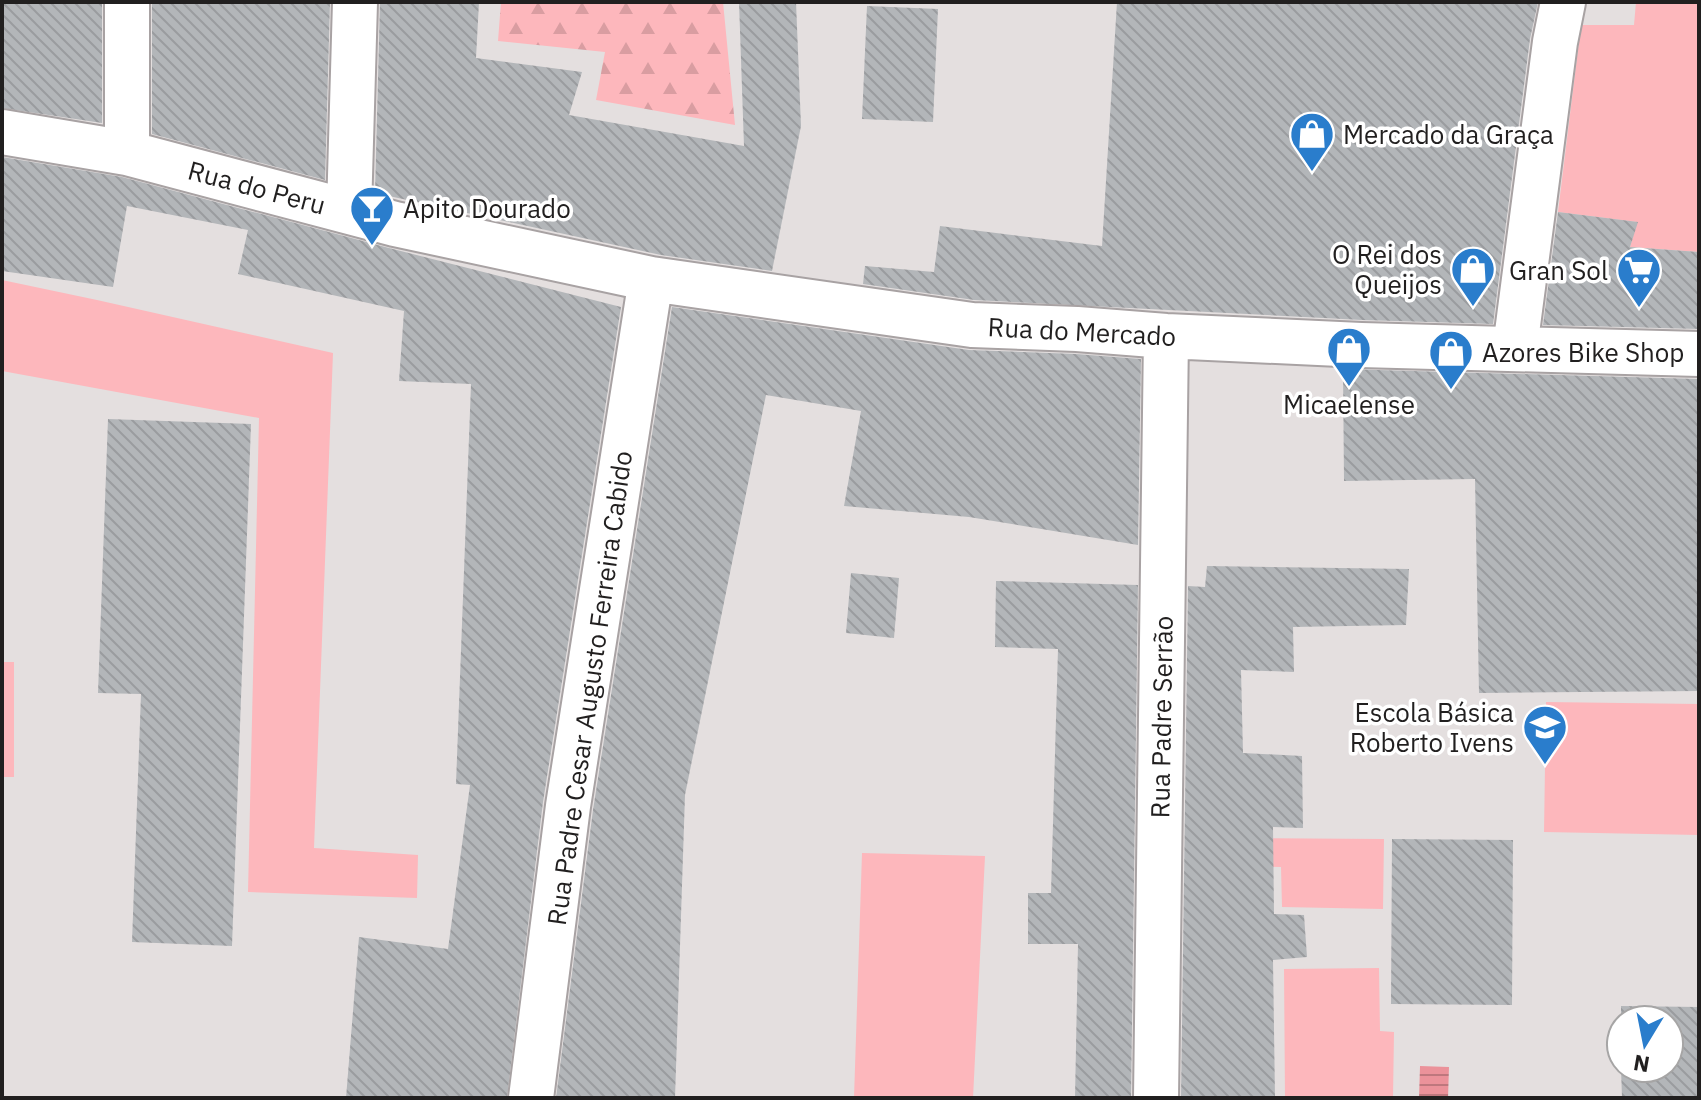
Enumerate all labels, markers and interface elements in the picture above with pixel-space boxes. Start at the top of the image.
shop icon: Mercado da Graça [1288,110,1336,173]
place label: Mercado da Graça [1343,117,1554,151]
street label: Rua do Peru [184,152,330,222]
bar icon: Apito Dourado [348,184,396,247]
place label: Apito Dourado [403,191,571,225]
place label: O Rei dos Queijos [1332,237,1442,301]
shop icon: O Rei dos Queijos [1449,245,1497,308]
supermarket icon: Gran Sol [1615,246,1663,309]
place label: Gran Sol [1509,253,1608,287]
street label: Rua do Mercado [987,309,1177,353]
shop icon: Micaelense [1325,325,1373,388]
shop icon: Azores Bike Shop [1427,328,1475,391]
place label: Azores Bike Shop [1482,335,1684,369]
place label: Micaelense [1283,387,1415,421]
street label: Rua Padre Cesar Augusto Ferreira Cabido [539,448,639,928]
street label: Rua Padre Serrão [1142,615,1180,819]
place label: Escola Básica Roberto Ivens [1350,695,1514,759]
school or university icon: Escola Básica Roberto Ivens [1521,703,1569,766]
north arrow [1605,1004,1685,1084]
text: N [1631,1049,1652,1080]

